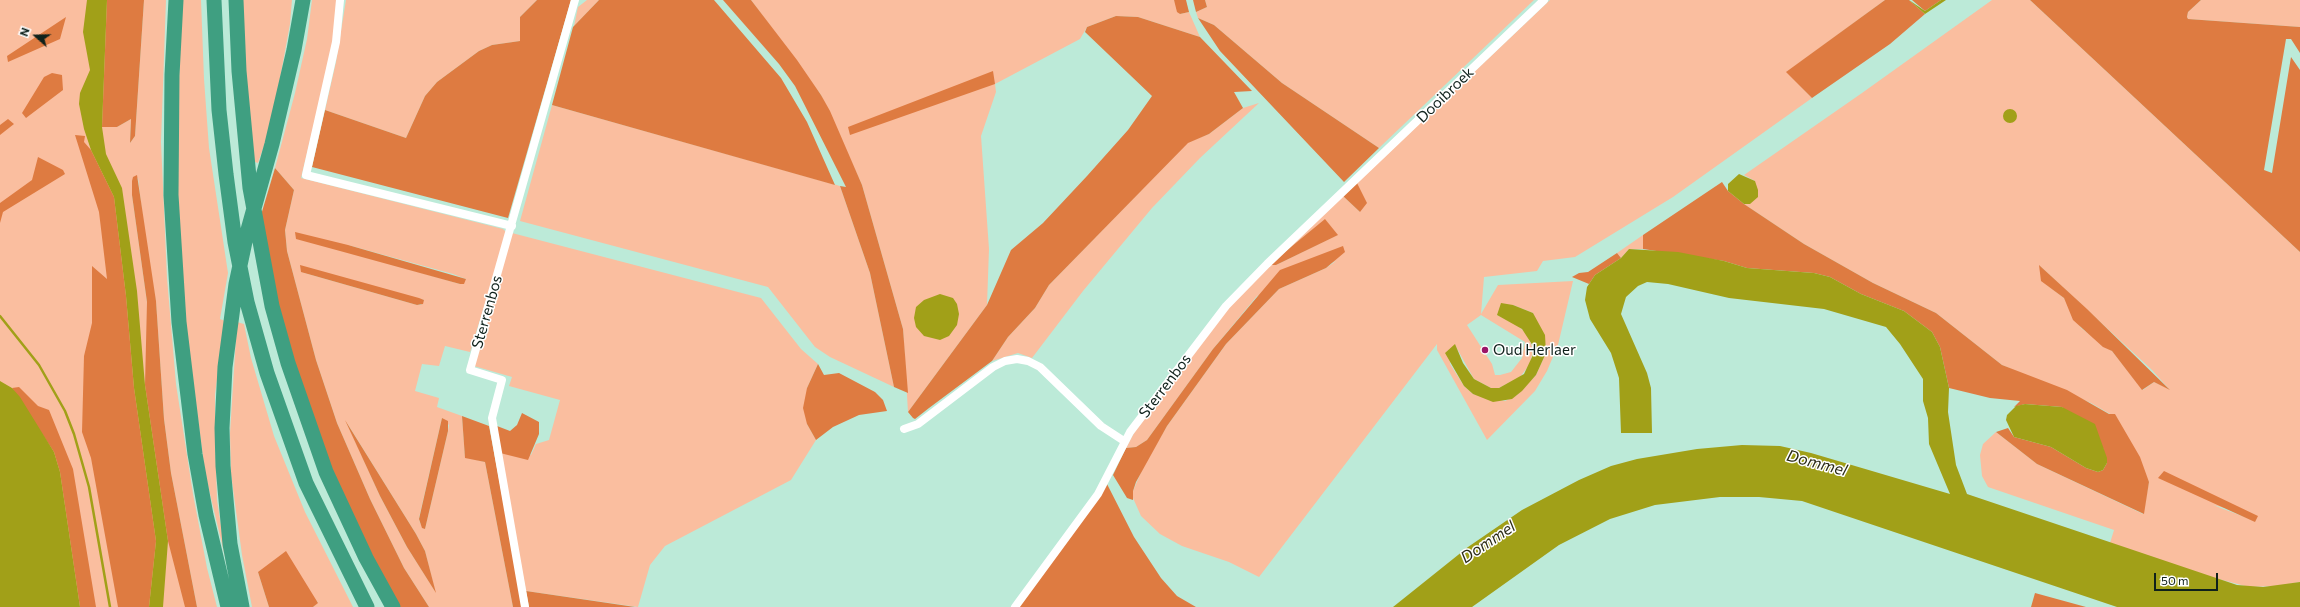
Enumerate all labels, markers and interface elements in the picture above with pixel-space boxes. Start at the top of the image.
north arrow [16,16,56,56]
text: N [17,26,32,38]
street label: Dooibroek [1413,63,1477,127]
street label: Sterrenbos [468,273,506,351]
place label: Oud Herlaer [1493,341,1576,359]
marker: Oud Herlaer [1480,345,1490,355]
street label: Sterrenbos [1135,350,1195,422]
water label: Dommel [1785,446,1849,480]
water label: Dommel [1457,517,1519,567]
scale bar [2156,565,2220,591]
text: 50 m [2161,573,2189,587]

